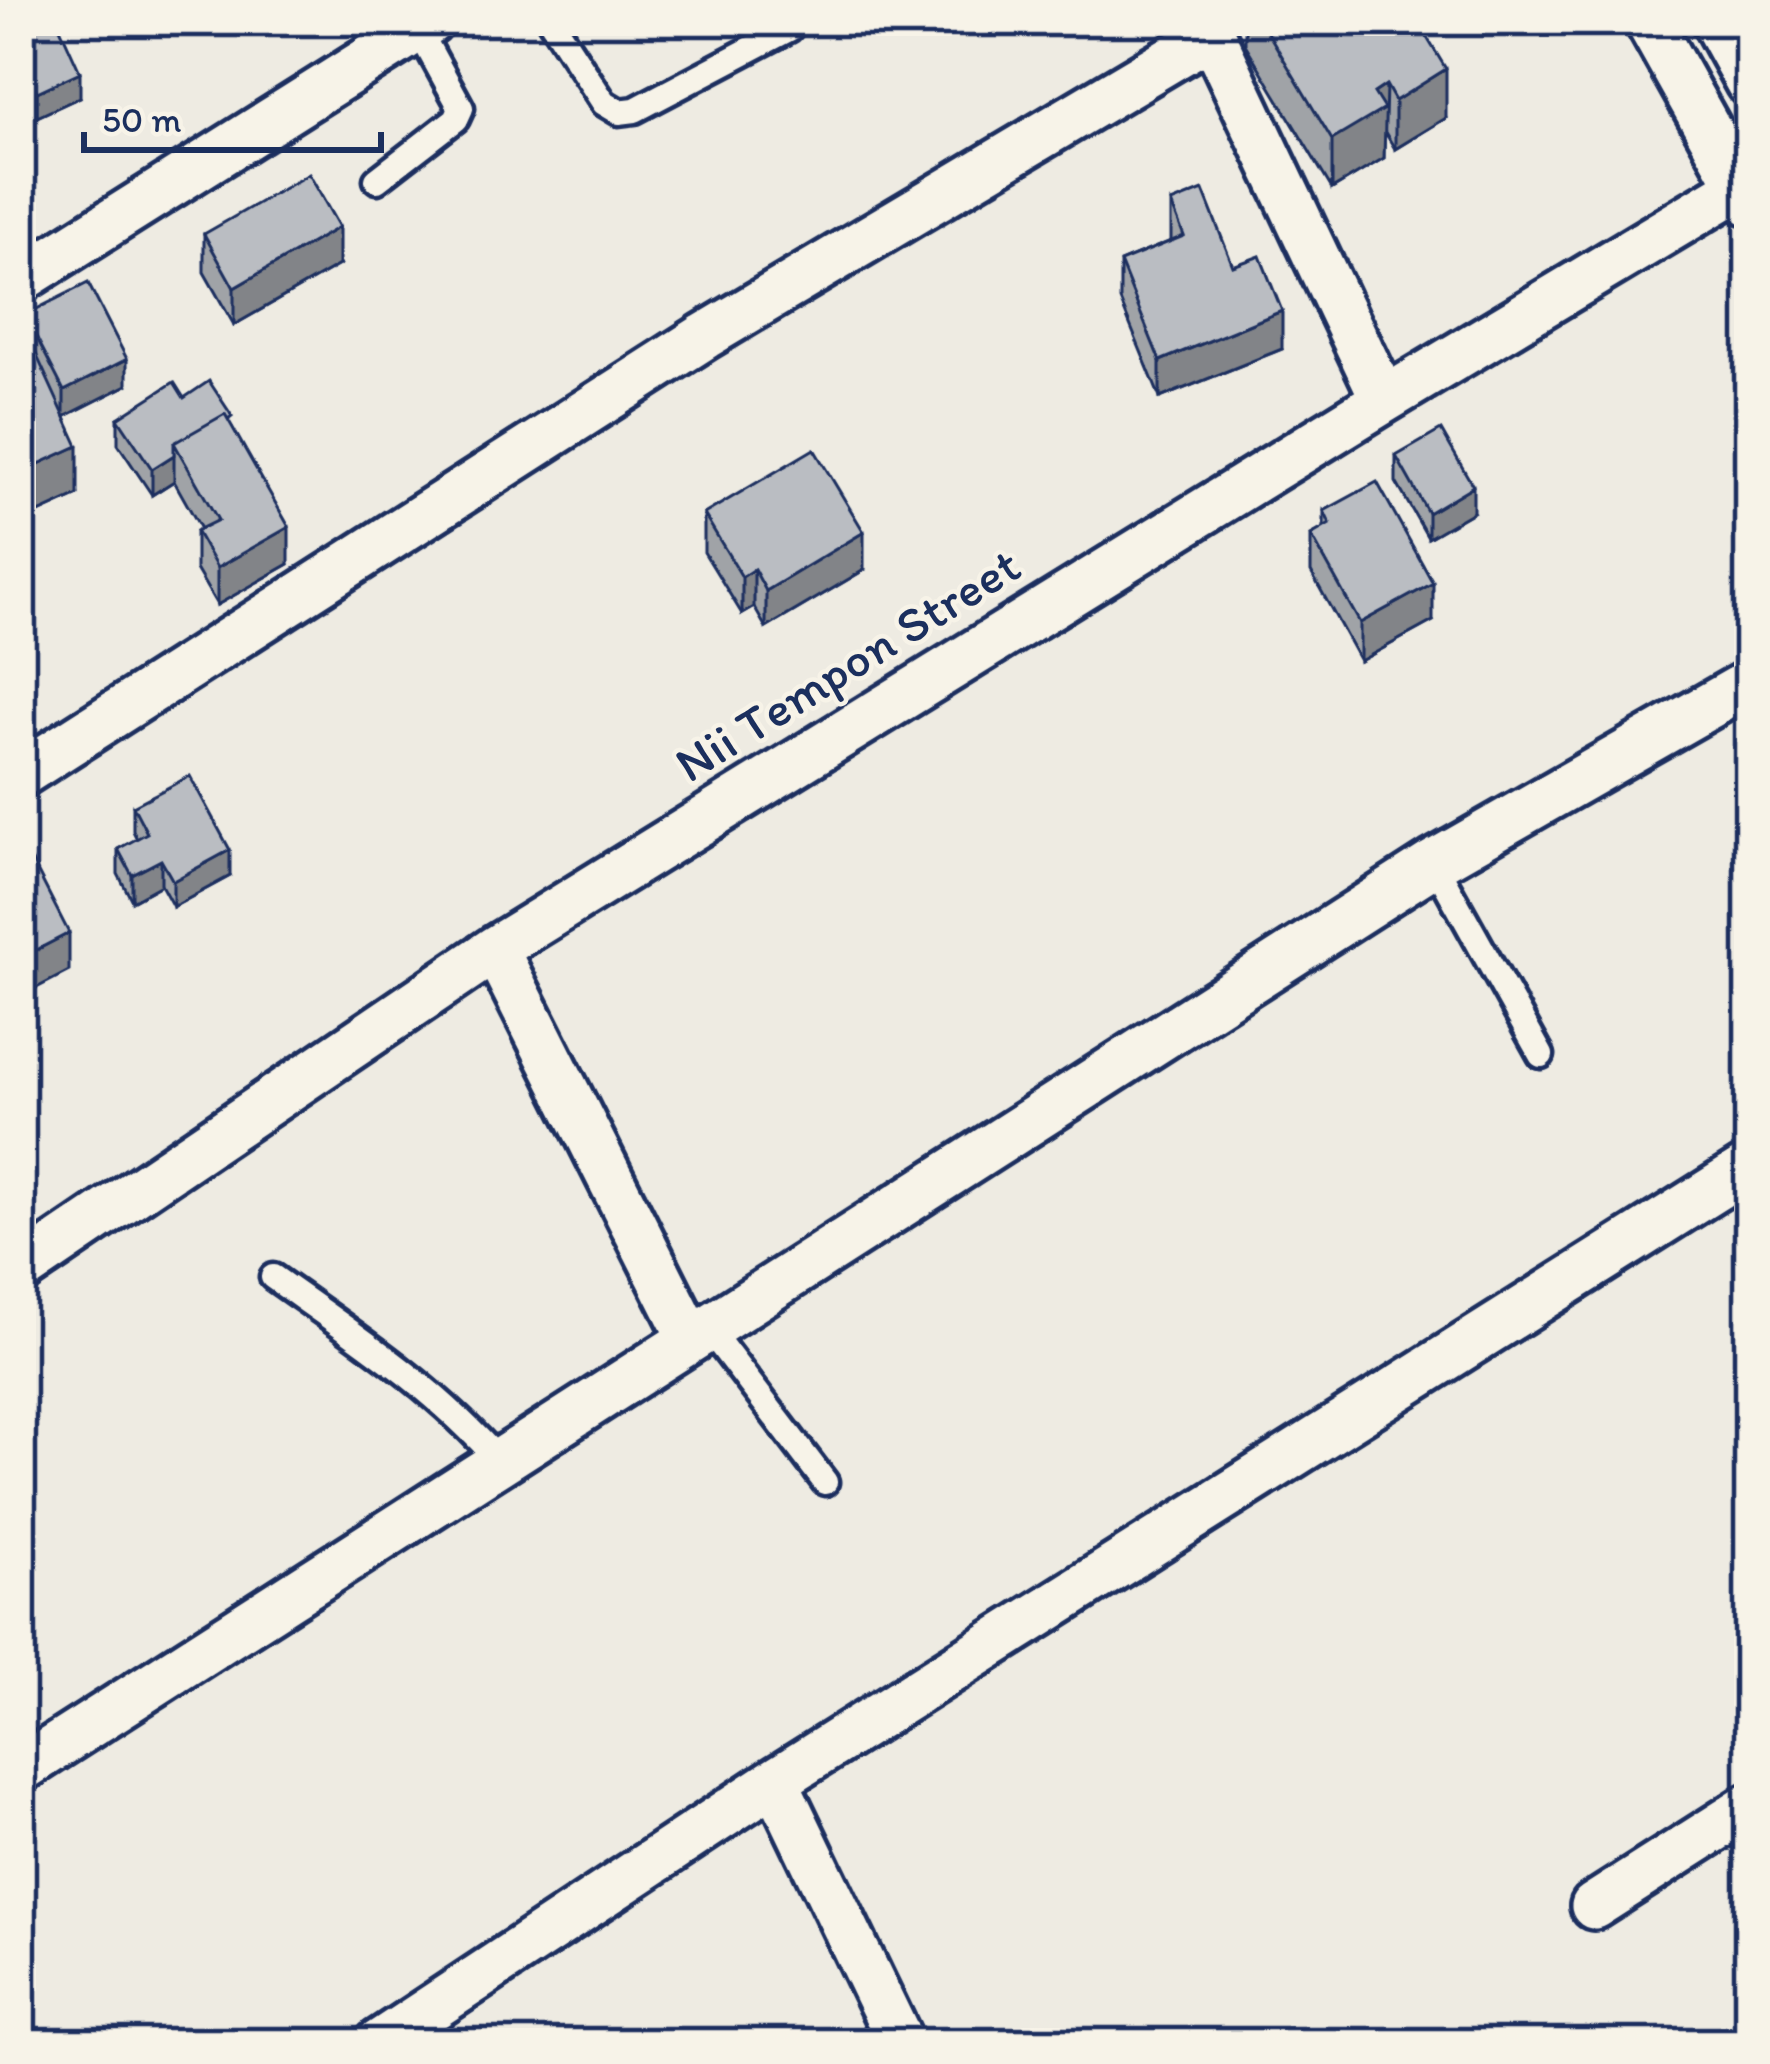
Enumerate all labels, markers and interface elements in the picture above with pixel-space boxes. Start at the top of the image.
scale bar [84,78,381,152]
text: 50 m [102,98,181,141]
street label: Nii Tempon Street [664,534,1031,795]

